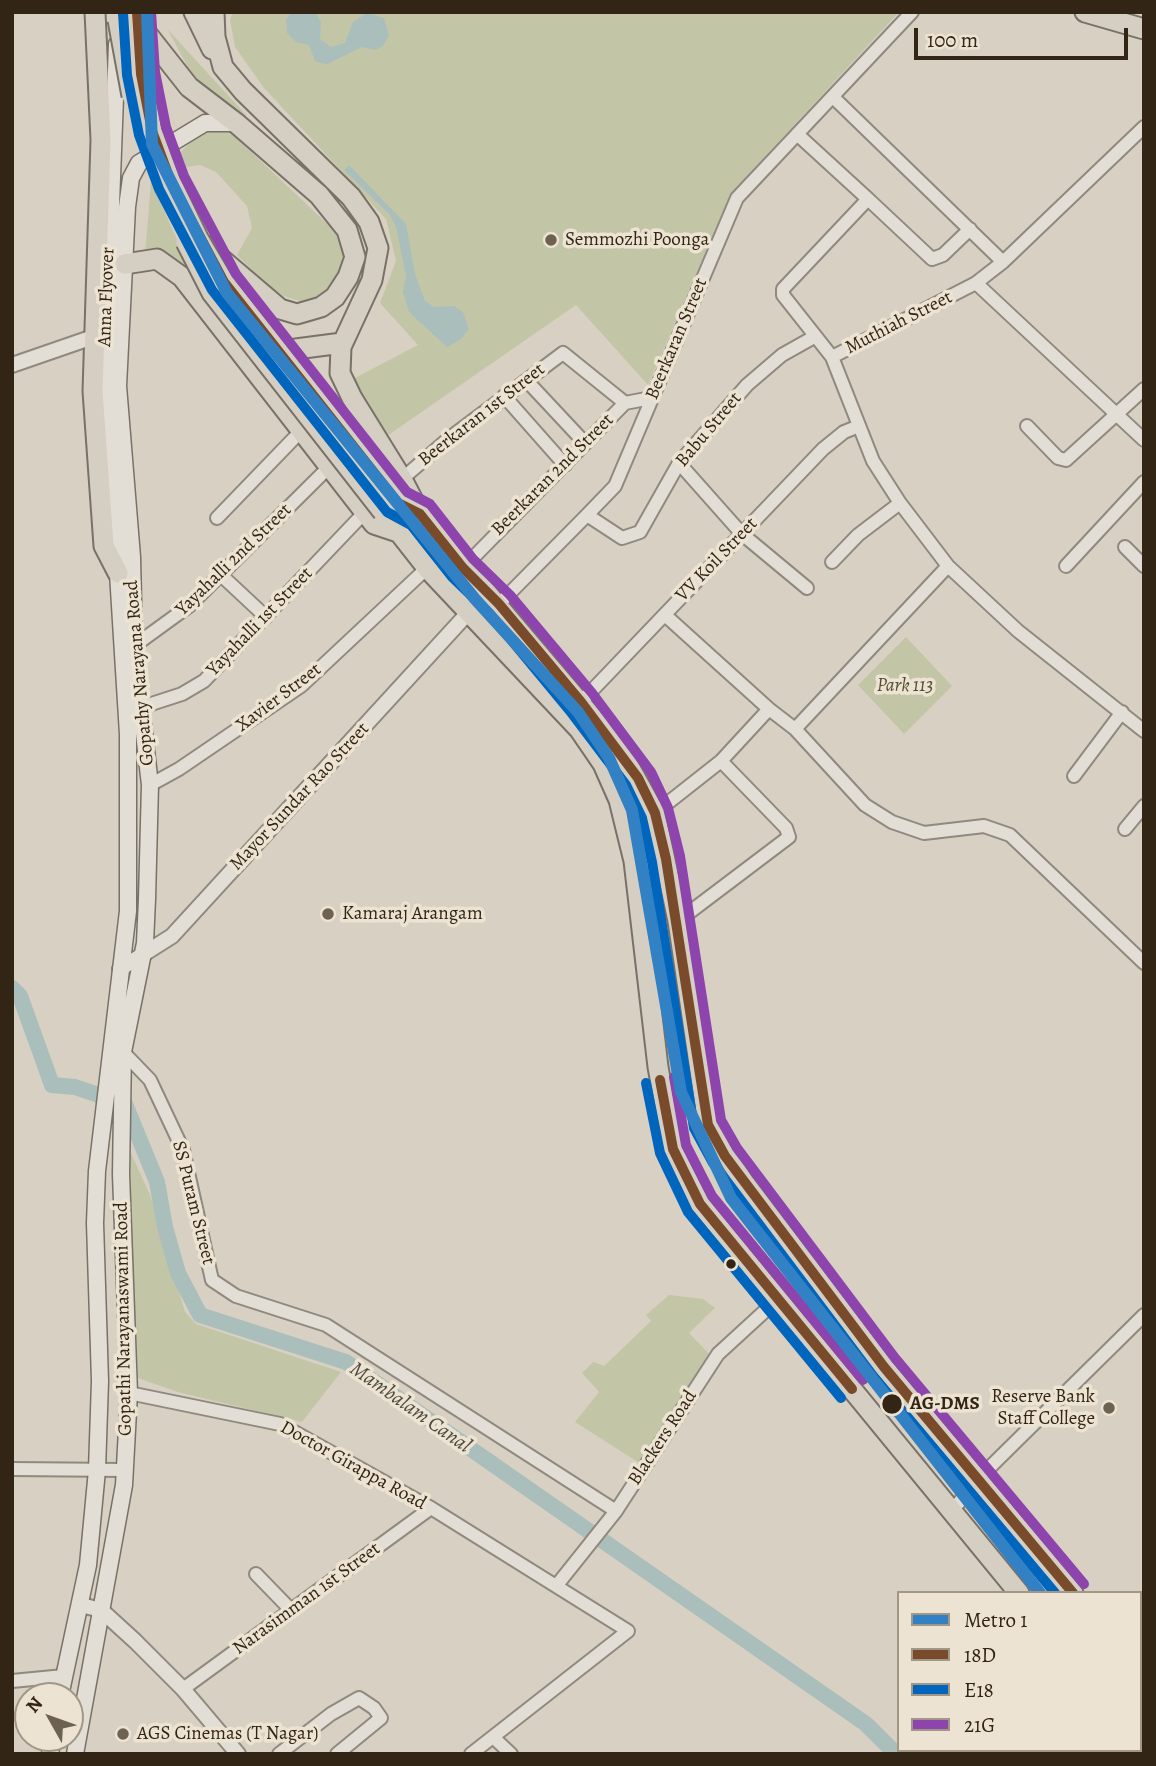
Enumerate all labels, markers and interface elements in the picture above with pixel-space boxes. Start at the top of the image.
scale bar [918,14,1132,58]
text: 100 m [927,26,978,54]
place label: Semmozhi Poonga [565,229,709,251]
marker: Semmozhi Poonga [543,232,559,248]
street label: Anna Flyover [94,247,120,347]
street label: Beerkaran Street [641,275,713,403]
street label: Muthiah Street [842,286,956,360]
street label: Beerkaran 1st Street [414,358,550,472]
street label: Babu Street [671,388,747,472]
street label: Beerkaran 2nd Street [487,409,619,541]
street label: Yayahalli 2nd Street [171,499,297,621]
street label: VV Koil Street [671,513,763,607]
street label: Yayahalli 1st Street [202,563,318,681]
street label: Gopathy Narayana Road [121,579,159,767]
street label: Xavier Street [232,659,326,737]
park label: Park 113 [877,675,933,697]
street label: Mayor Sundar Rao Street [226,718,374,876]
place label: Kamaraj Arangam [342,903,483,925]
marker: Kamaraj Arangam [320,906,336,922]
street label: SS Puram Street [167,1139,219,1267]
street label: Gopathi Narayanaswami Road [111,1202,137,1436]
unlabelled marker [724,1257,738,1271]
water label: Mambalam Canal [345,1357,475,1459]
street label: Blackers Road [624,1386,702,1490]
place label: Reserve Bank Staff College [991,1386,1095,1430]
marker: AG-DMS [880,1392,904,1416]
place label: AG-DMS [910,1393,980,1415]
marker: Reserve Bank Staff College [1101,1400,1117,1416]
street label: Doctor Girappa Road [276,1416,430,1516]
street label: Narasimman 1st Street [229,1538,385,1660]
legend [897,1591,1142,1752]
text: Metro 1 [964,1606,1027,1634]
text: 18D [964,1641,996,1669]
text: E18 [964,1676,994,1704]
north arrow [14,1682,84,1752]
text: N [20,1691,49,1718]
text: 21G [964,1711,995,1739]
place label: AGS Cinemas (T Nagar) [137,1723,318,1745]
marker: AGS Cinemas (T Nagar) [115,1726,131,1742]

